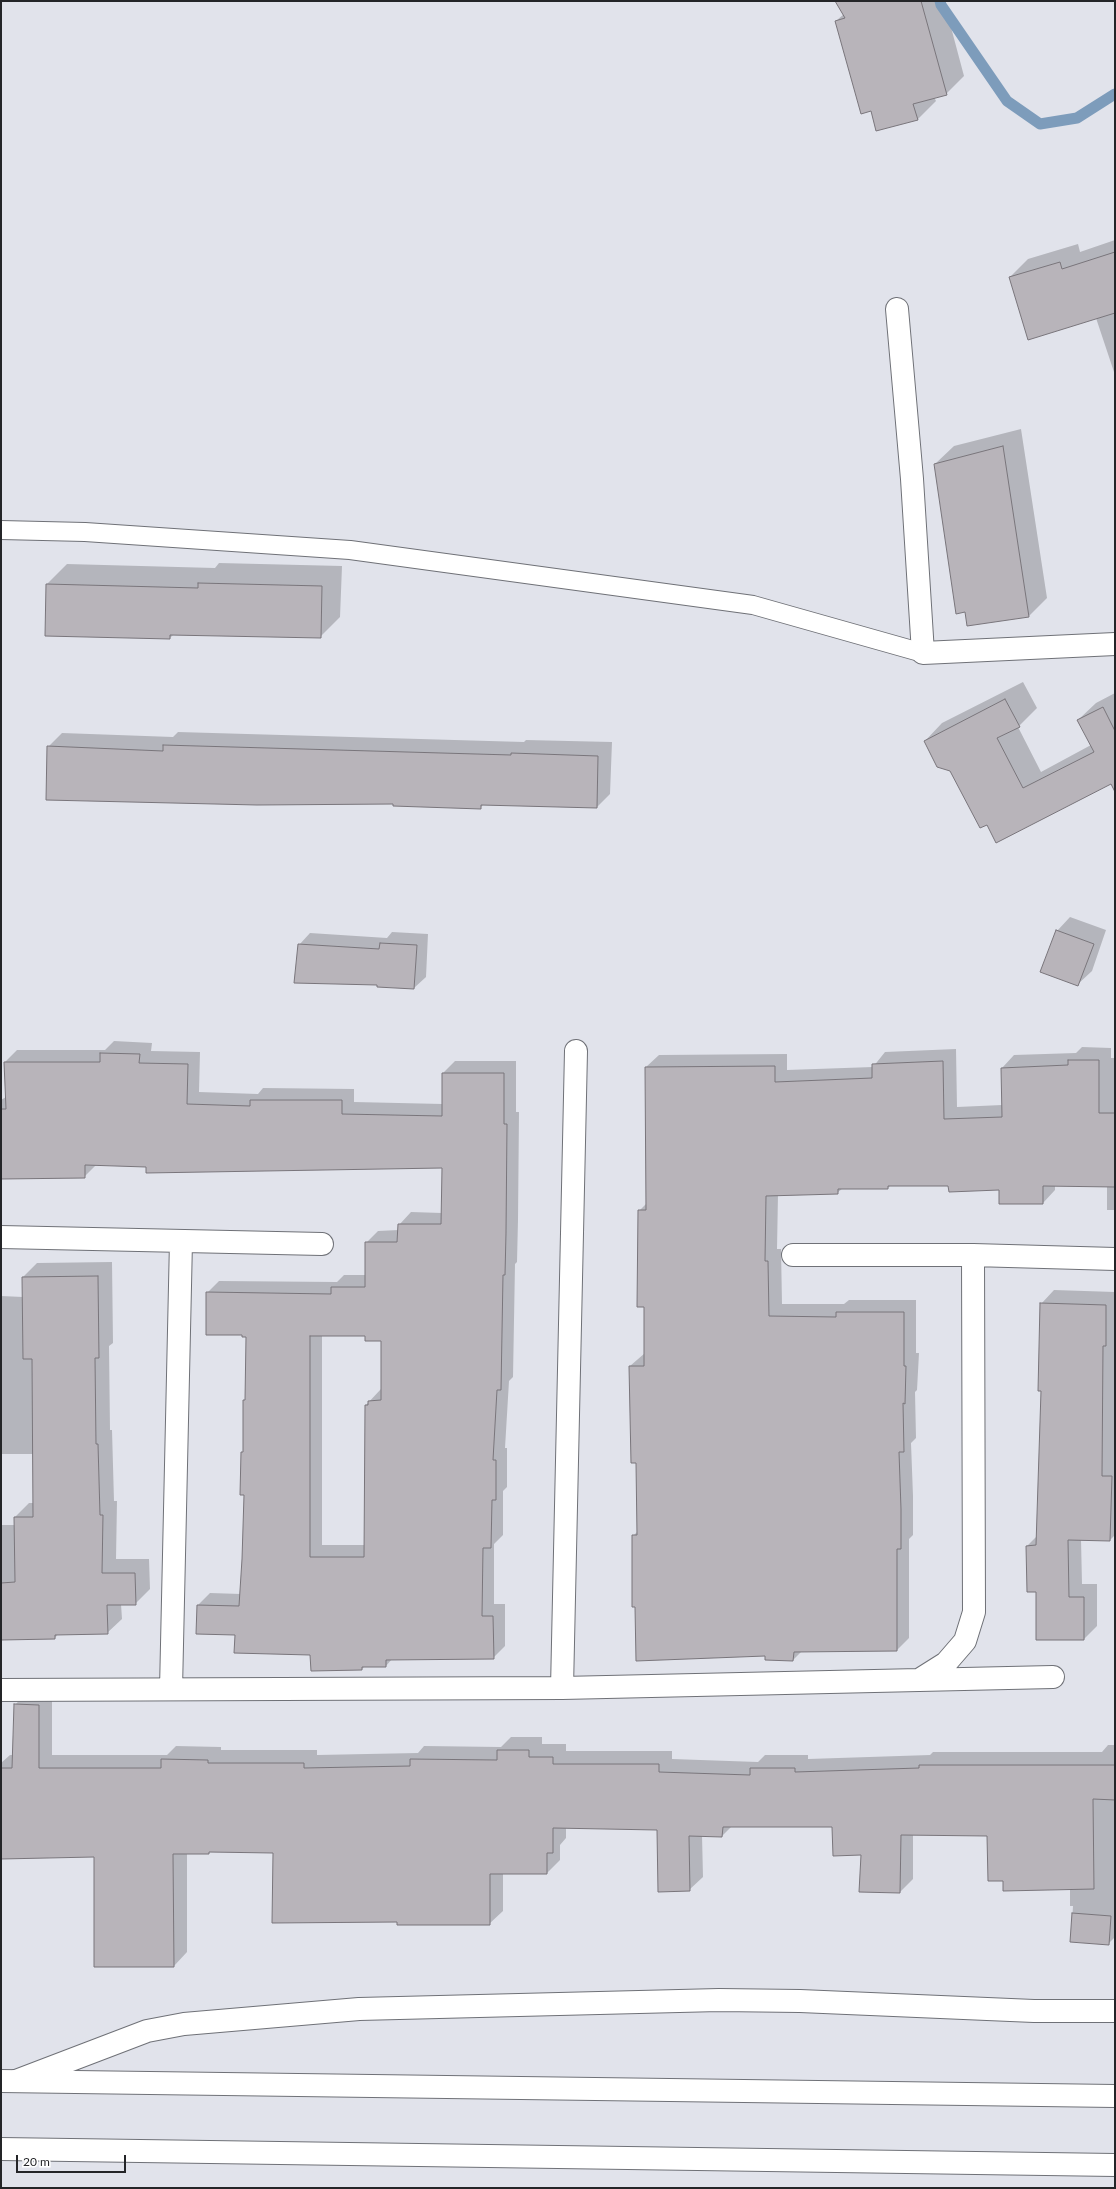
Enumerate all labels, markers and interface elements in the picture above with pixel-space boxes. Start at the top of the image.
scale bar [18,2147,128,2173]
text: 20 m [23,2154,50,2169]

